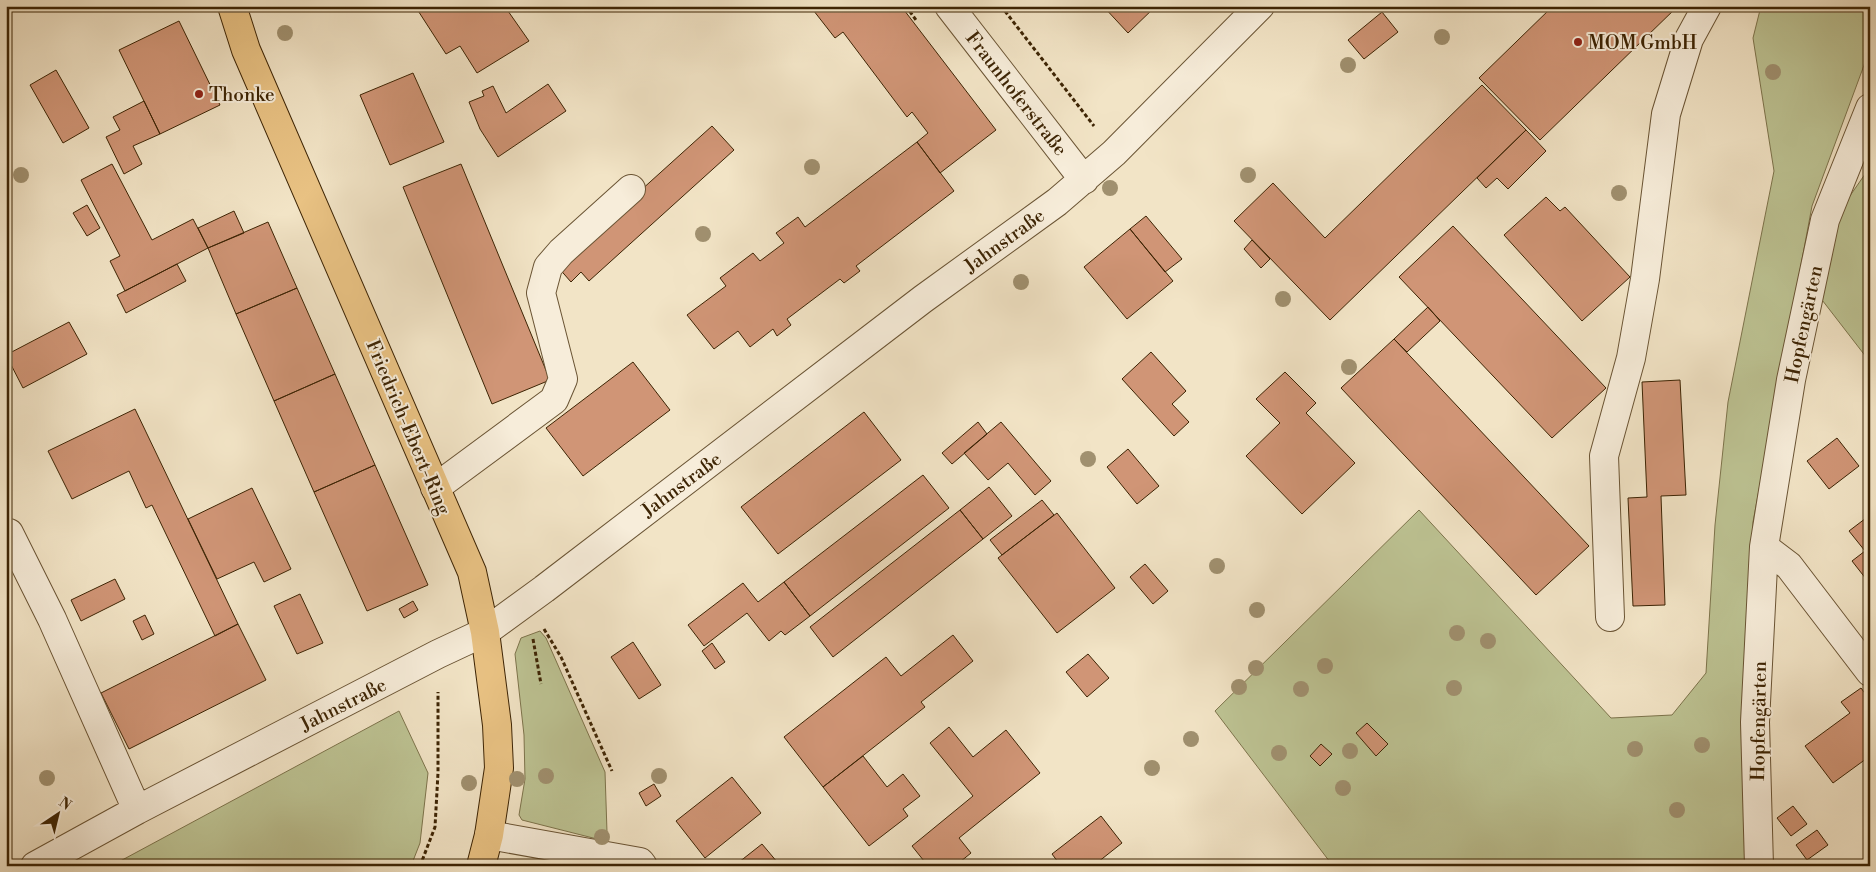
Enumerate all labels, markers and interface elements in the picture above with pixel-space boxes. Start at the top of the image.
street label: Fraunhoferstraße [960,27,1072,161]
place label: MOM GmbH [1588,31,1697,55]
marker: MOM GmbH [1572,36,1584,48]
place label: Thonke [209,83,275,107]
marker: Thonke [193,88,205,100]
street label: Jahnstraße [959,204,1049,279]
street label: Hopfengärten [1780,263,1828,385]
street label: Friedrich-Ebert-Ring [360,336,456,519]
street label: Jahnstraße [636,447,726,523]
street label: Hopfengärten [1746,661,1772,781]
street label: Jahnstraße [295,673,391,737]
north arrow [32,790,82,840]
text: N [55,794,75,815]

